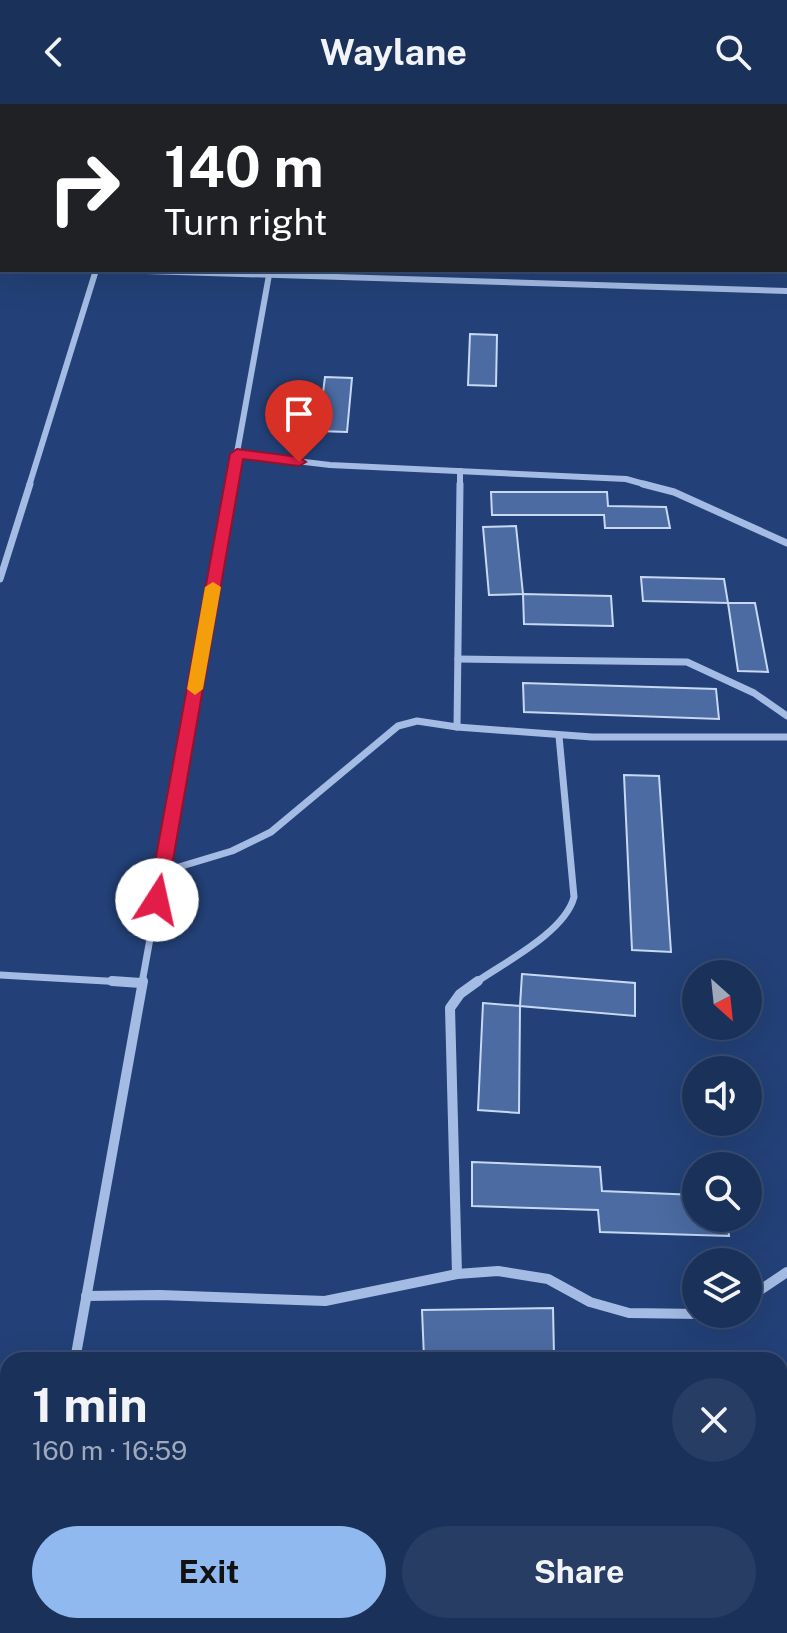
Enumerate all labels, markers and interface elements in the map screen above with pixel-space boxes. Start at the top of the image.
icon: back [32,30,76,74]
icon: search [711,30,755,74]
text: Waylane [320,31,467,73]
text: 140 m [164,134,324,200]
icon: right [32,136,136,240]
text: Turn right [164,201,327,243]
pin [265,380,333,462]
icon: arrive [277,392,321,436]
position arrow [115,858,199,942]
north arrow [682,960,762,1040]
map controls [682,960,762,1328]
button: sound [682,1056,762,1136]
button: search [682,1152,762,1232]
button: layers [682,1248,762,1328]
text: 1 min [32,1376,148,1433]
button: close [672,1378,756,1462]
text: 160 m · 16:59 [32,1435,187,1466]
button: Exit [32,1526,386,1618]
button: Share [402,1526,756,1618]

